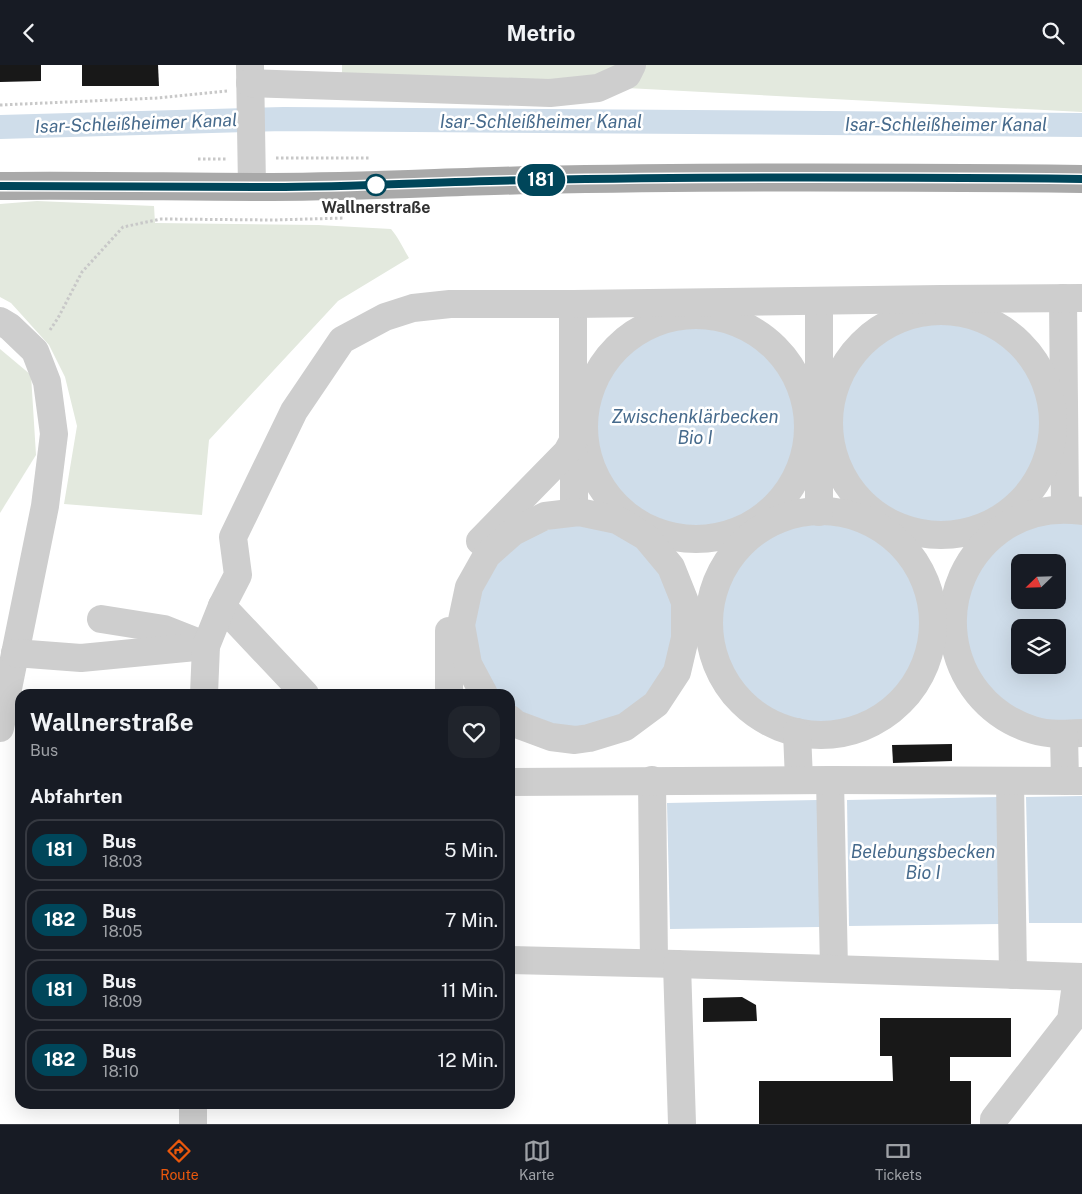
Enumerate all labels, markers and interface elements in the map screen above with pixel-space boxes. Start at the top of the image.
icon: back [15,19,43,47]
icon: search [1039,19,1067,47]
text: Metrio [507,20,575,46]
water label: Isar-Schleißheimer Kanal [34,109,238,137]
water label: Isar-Schleißheimer Kanal [440,111,642,132]
water label: Isar-Schleißheimer Kanal [845,114,1047,135]
line badge: 181 [512,164,570,196]
text: 181 [527,169,555,190]
marker: Wallnerstraße [365,174,387,196]
place label: Wallnerstraße [322,198,431,217]
water label: Zwischenklärbecken Bio I [612,406,778,448]
north arrow [1011,554,1066,609]
map controls [1011,554,1066,674]
button: layers [1011,619,1066,674]
button: heart [448,706,500,758]
text: Wallnerstraße [30,708,194,736]
text: Bus [30,741,58,760]
text: Abfahrten [30,785,122,807]
text: Bus [102,830,136,852]
text: 181 [46,839,73,860]
text: 5 Min. [444,839,498,861]
water label: Belebungsbecken Bio I [851,841,995,883]
text: 18:03 [102,852,142,871]
text: Bus [102,900,136,922]
text: 182 [44,909,75,930]
text: 7 Min. [445,909,498,931]
text: 18:05 [102,922,143,941]
text: Bus [102,970,136,992]
text: 181 [46,979,73,1000]
text: 11 Min. [441,979,498,1001]
text: 18:09 [102,992,142,1011]
text: Bus [102,1040,136,1062]
text: 182 [44,1049,75,1070]
text: 12 Min. [437,1049,498,1071]
text: 18:10 [102,1062,139,1081]
tab: Route [160,1137,199,1183]
tab: Karte [519,1137,555,1183]
tab: Tickets [875,1137,922,1183]

